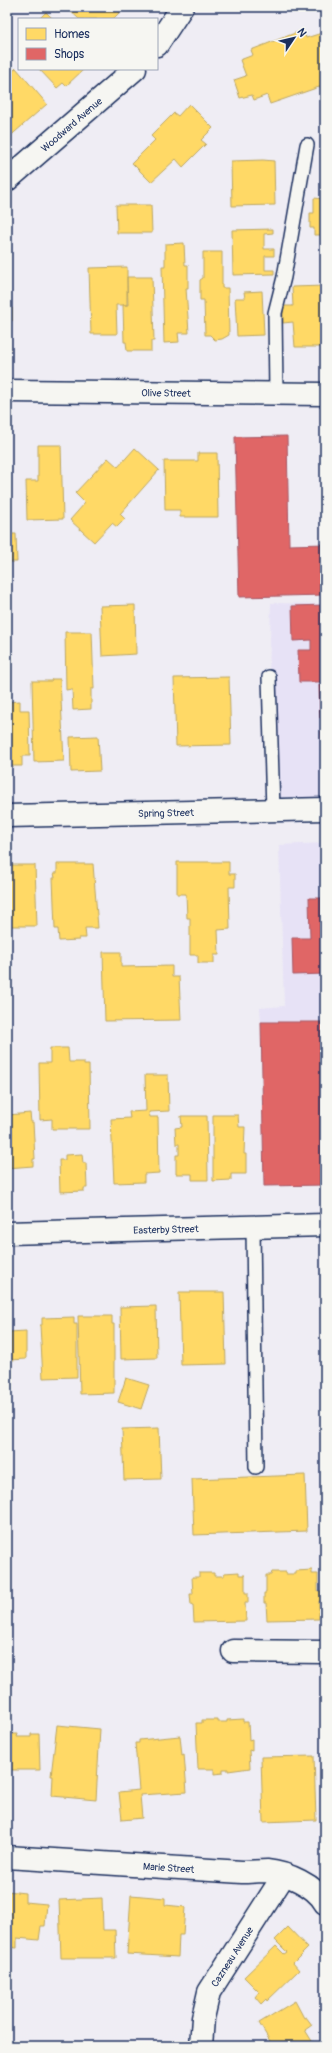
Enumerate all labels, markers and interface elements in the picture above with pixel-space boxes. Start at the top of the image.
legend [18,18,158,70]
north arrow [274,18,314,58]
text: N [294,26,310,40]
text: Homes [54,27,90,42]
text: Shops [54,47,85,62]
street label: Woodward Avenue [39,95,105,155]
street label: Olive Street [141,387,192,400]
street label: Spring Street [138,807,195,820]
street label: Easterby Street [133,1223,200,1237]
street label: Marie Street [143,1861,196,1876]
street label: Cazneau Avenue [209,1925,256,1989]

